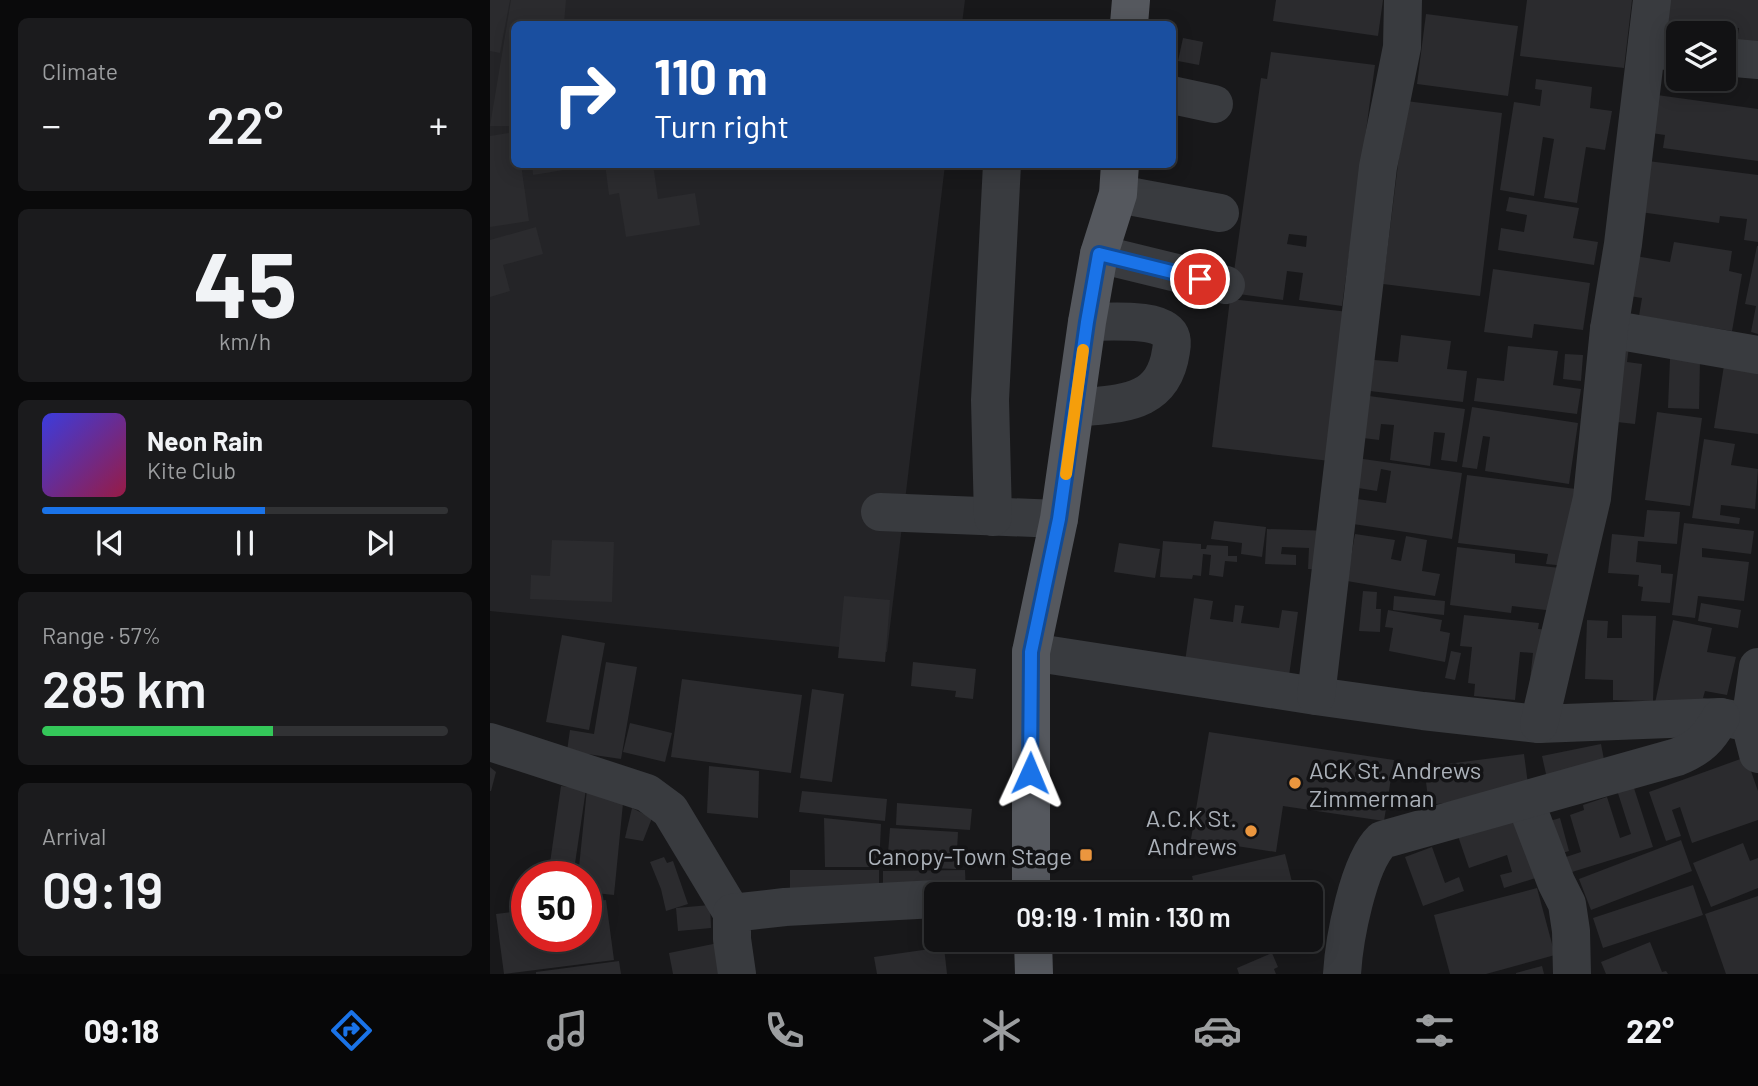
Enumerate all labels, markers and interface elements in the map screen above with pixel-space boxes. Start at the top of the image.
map controls [1666,21,1736,91]
button: layers [1666,21,1736,91]
text: 110 m [654,46,768,105]
icon: right [539,49,630,140]
text: Climate [42,57,118,85]
text: 22° [207,92,283,154]
text: − [42,101,61,147]
text: + [429,101,448,147]
text: Turn right [654,106,789,144]
text: 45 [193,227,297,336]
pin [1170,249,1230,309]
icon: arrive [1181,260,1219,298]
text: km/h [219,327,271,355]
text: Neon Rain [147,425,263,456]
text: Kite Club [147,456,236,484]
icon: previous [91,524,129,562]
icon: pause [226,524,264,562]
icon: next [361,524,399,562]
text: Range · 57% [42,621,161,649]
text: 285 km [42,656,207,718]
position arrow [993,736,1067,810]
place label: ACK St. Andrews Zimmerman [1309,755,1481,812]
marker: ACK St. Andrews Zimmerman [1287,775,1303,791]
place label: A.C.K St. Andrews [1146,803,1237,860]
text: Arrival [42,822,106,850]
marker: A.C.K St. Andrews [1243,823,1259,839]
place label: Canopy-Town Stage [867,841,1072,870]
marker: Canopy-Town Stage [1078,847,1094,863]
text: 09:19 [42,857,163,919]
speed limit sign: 50 [511,861,602,952]
text: 09:19 · 1 min · 130 m [1016,901,1231,932]
icon: directions [327,1006,376,1055]
icon: music [543,1006,592,1055]
icon: phone [760,1006,809,1055]
icon: climate [977,1006,1026,1055]
icon: car [1193,1006,1242,1055]
icon: filters [1410,1006,1459,1055]
text: 09:18 [84,1011,159,1049]
text: 22° [1626,1011,1674,1049]

